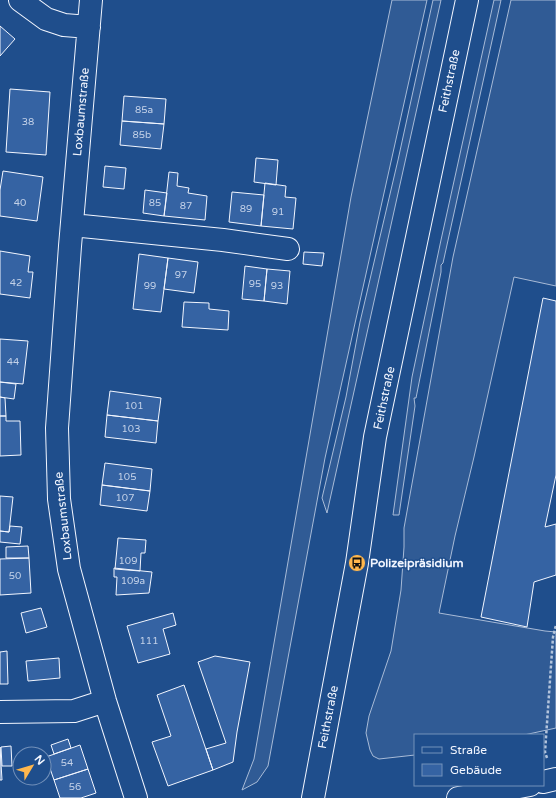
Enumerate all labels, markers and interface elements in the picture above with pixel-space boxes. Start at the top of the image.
street label: Feithstraße [435,48,463,114]
street label: Loxbaumstraße [70,67,92,157]
house number: 85a [135,104,153,116]
house number: 38 [22,116,34,128]
house number: 85b [133,129,151,141]
house number: 40 [14,197,26,209]
house number: 85 [149,197,161,209]
house number: 87 [180,200,192,212]
house number: 89 [240,203,252,215]
house number: 91 [272,206,284,218]
house number: 97 [175,269,187,281]
house number: 42 [10,277,22,289]
house number: 95 [249,278,261,290]
house number: 99 [144,280,156,292]
house number: 93 [271,280,283,292]
house number: 44 [7,356,19,368]
street label: Feithstraße [370,365,398,431]
house number: 101 [125,400,143,412]
house number: 103 [122,423,140,435]
street label: Loxbaumstraße [51,471,75,561]
house number: 105 [118,471,136,483]
house number: 107 [116,492,134,504]
bus stop icon: Polizeipräsidium [347,553,367,573]
house number: 109 [119,555,137,567]
place label: Polizeipräsidium [370,556,463,571]
house number: 50 [9,570,21,582]
house number: 109a [121,575,145,587]
house number: 111 [140,635,158,647]
street label: Feithstraße [315,684,341,750]
legend [414,734,544,786]
text: Straße [450,743,487,757]
north arrow [12,746,52,786]
text: N [32,753,47,768]
house number: 54 [61,757,73,769]
text: Gebäude [450,763,502,777]
house number: 56 [69,781,81,793]

